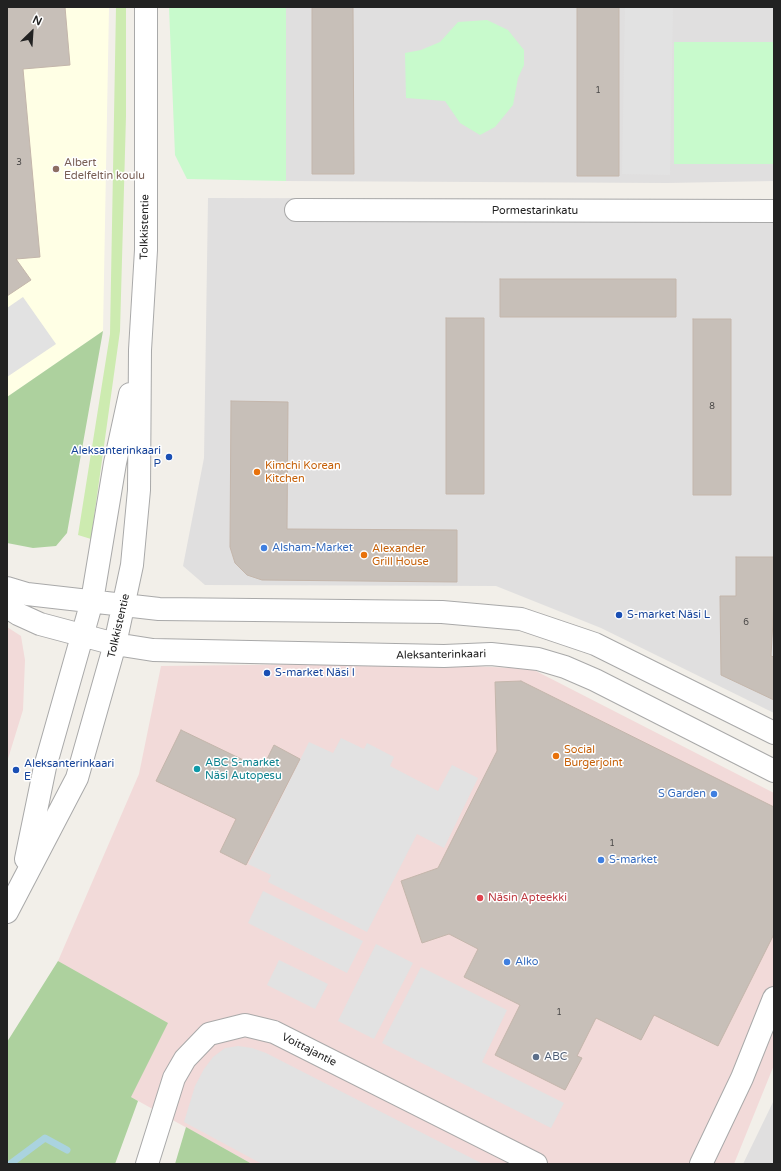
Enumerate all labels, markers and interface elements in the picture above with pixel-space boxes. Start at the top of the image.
north arrow [12,12,52,52]
text: N [31,13,44,28]
house number: 1 [595,86,601,96]
place label: Albert Edelfeltin koulu [64,156,145,182]
house number: 3 [16,158,22,168]
marker: Albert Edelfeltin koulu [51,164,61,174]
street label: Tolkkistentie [138,194,152,260]
street label: Pormestarinkatu [492,204,578,218]
house number: 8 [709,402,715,412]
place label: Aleksanterinkaari P [71,444,161,470]
marker: Aleksanterinkaari P [164,452,174,462]
place label: Kimchi Korean Kitchen [265,459,341,485]
marker: Kimchi Korean Kitchen [252,467,262,477]
place label: Alsham-Market [272,541,353,555]
place label: Alexander Grill House [372,542,429,568]
marker: Alsham-Market [259,543,269,553]
marker: Alexander Grill House [359,550,369,560]
street label: Tolkkistentie [105,593,133,659]
place label: S-market Näsi L [627,608,710,622]
marker: S-market Näsi L [614,610,624,620]
house number: 6 [743,618,749,628]
street label: Aleksanterinkaari [396,648,486,662]
place label: S-market Näsi I [275,666,355,680]
marker: S-market Näsi I [262,668,272,678]
place label: Social Burgerjoint [564,743,623,769]
marker: Social Burgerjoint [551,751,561,761]
place label: ABC S-market Näsi Autopesu [205,756,282,782]
place label: Aleksanterinkaari E [24,757,114,783]
marker: ABC S-market Näsi Autopesu [192,764,202,774]
marker: Aleksanterinkaari E [11,765,21,775]
place label: S Garden [658,787,706,801]
marker: S Garden [709,789,719,799]
house number: 1 [609,839,615,849]
place label: S-market [609,853,657,867]
marker: S-market [596,855,606,865]
place label: Näsin Apteekki [488,891,567,905]
marker: Näsin Apteekki [475,893,485,903]
place label: Alko [515,955,538,969]
marker: Alko [502,957,512,967]
house number: 1 [556,1008,562,1018]
street label: Voittajantie [279,1031,339,1069]
place label: ABC [544,1050,567,1064]
marker: ABC [531,1052,541,1062]

